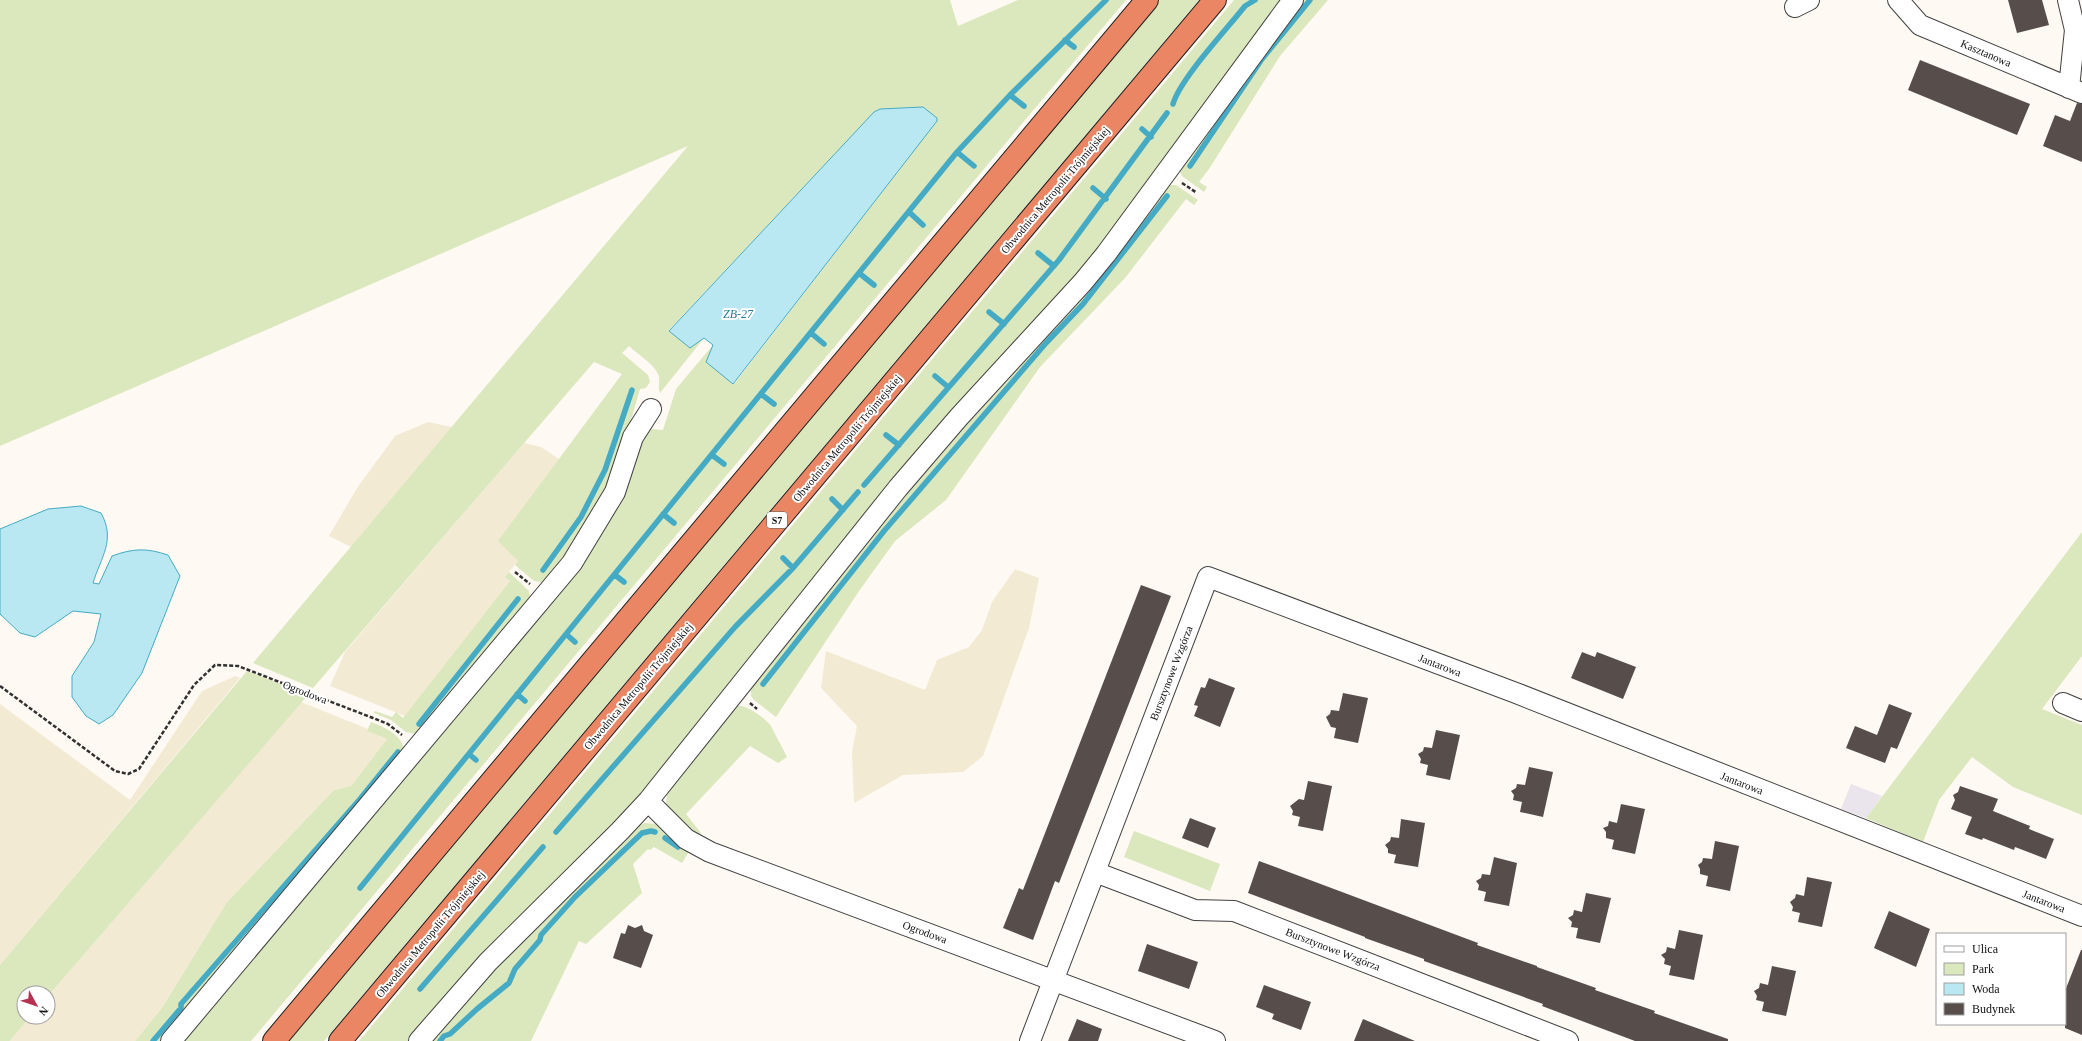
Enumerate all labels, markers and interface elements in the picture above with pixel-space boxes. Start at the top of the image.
street label: Kasztanowa [1959,37,2013,69]
street label: Obwodnica Metropolii Trójmiejskiej [998,124,1112,256]
water label: ZB-27 [723,307,754,321]
street label: Obwodnica Metropolii Trójmiejskiej [790,372,904,504]
road number: S7 [767,512,787,528]
street label: Obwodnica Metropolii Trójmiejskiej [581,620,695,752]
street label: Bursztynowe Wzgórza [1147,624,1195,722]
street label: Jantarowa [1417,651,1463,679]
street label: Ogrodowa [281,678,329,706]
street label: Jantarowa [1719,769,1765,797]
street label: Obwodnica Metropolii Trójmiejskiej [373,868,487,1000]
street label: Jantarowa [2021,887,2067,915]
street label: Ogrodowa [901,918,949,946]
street label: Bursztynowe Wzgórza [1284,925,1382,973]
legend [1936,933,2066,1025]
text: Ulica [1972,942,1999,956]
text: Park [1972,962,1994,976]
text: Woda [1972,982,2000,996]
north arrow [16,985,56,1025]
text: Budynek [1972,1002,2015,1016]
text: N [36,1005,51,1018]

